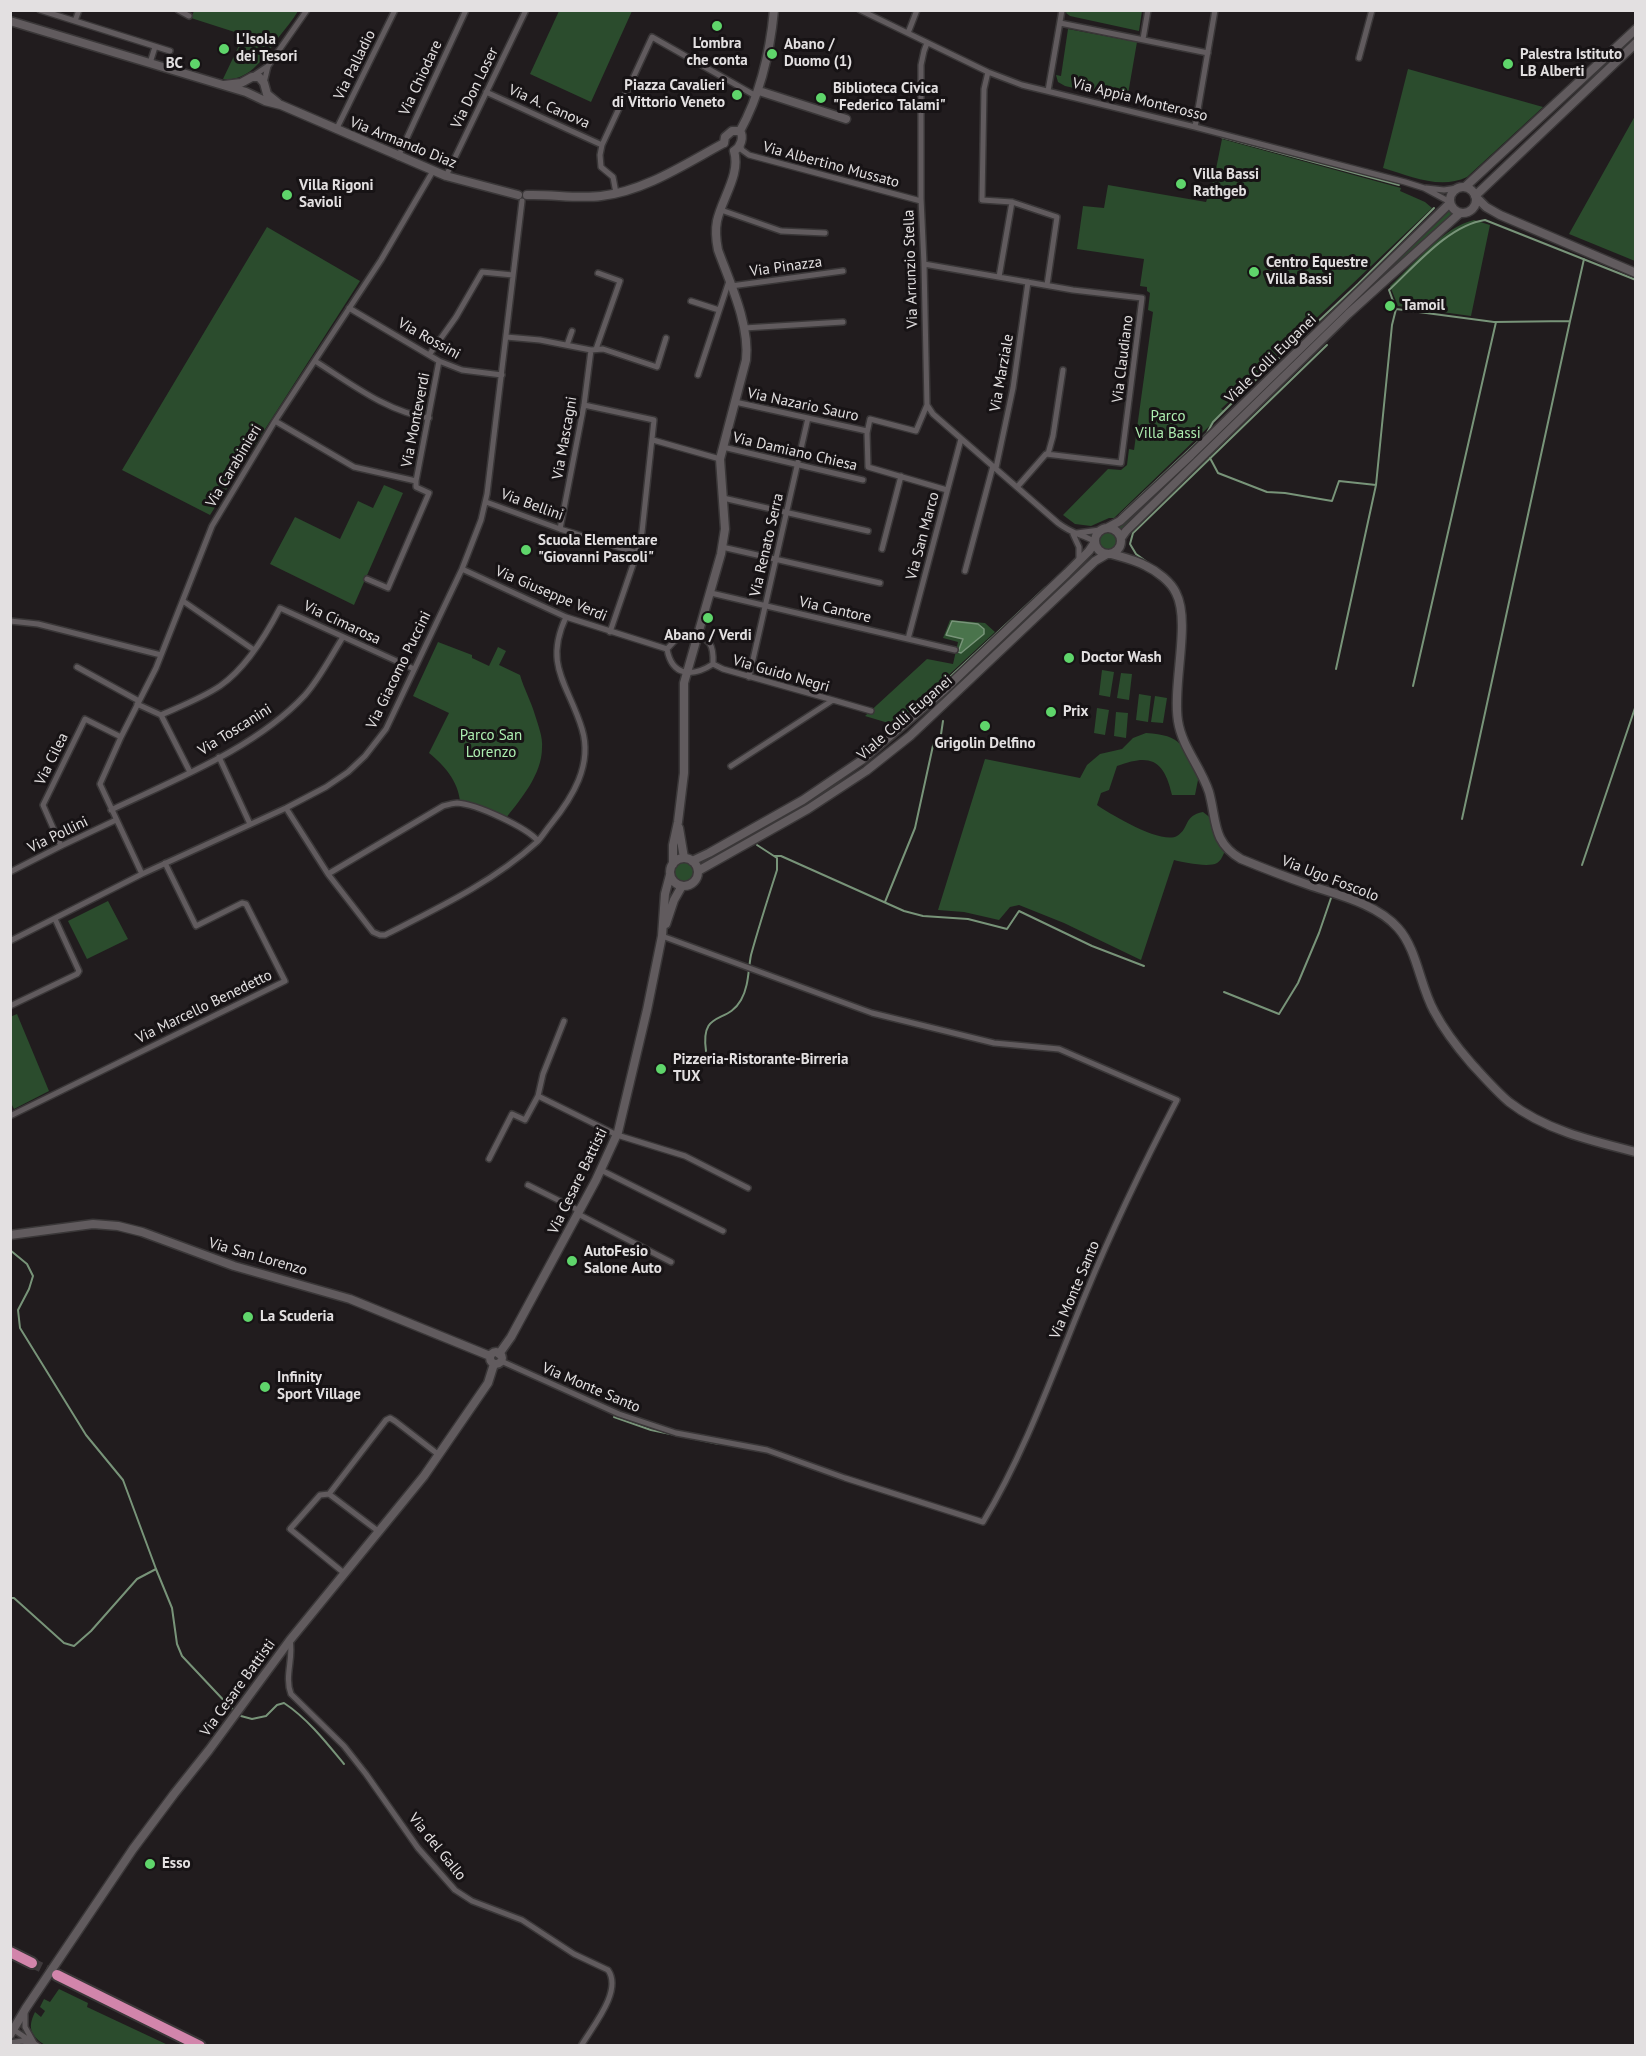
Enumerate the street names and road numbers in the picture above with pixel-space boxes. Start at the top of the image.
street label: Via Palladio [330,27,380,103]
street label: Via Chiodare [396,37,446,119]
street label: Via Don Loser [448,45,502,131]
street label: Via Appia Monterosso [1070,74,1210,126]
street label: Via A. Canova [506,81,592,133]
street label: Via Armando Diaz [347,113,459,173]
street label: Via Albertino Mussato [761,138,901,192]
street label: Via Arrunzio Stella [900,209,922,329]
street label: Via Pinazza [749,253,823,281]
street label: Viale Colli Euganei [1221,311,1321,407]
street label: Via Rossini [394,314,464,364]
street label: Via Claudiano [1109,314,1137,404]
street label: Via Marziale [986,333,1018,413]
street label: Via Monteverdi [398,371,434,469]
street label: Via Nazario Sauro [746,384,860,426]
street label: Via Mascagni [549,395,581,481]
street label: Via Carabinieri [202,421,266,511]
street label: Via Damiano Chiesa [731,429,859,475]
street label: Via Bellini [498,485,566,525]
street label: Via San Marco [903,490,943,582]
street label: Via Renato Serra [746,492,788,598]
street label: Via Giuseppe Verdi [492,562,610,626]
street label: Via Cantore [797,593,873,627]
street label: Via Cimarosa [301,597,383,649]
street label: Via Giacomo Puccini [363,608,435,732]
street label: Via Guido Negri [730,652,832,696]
street label: Viale Colli Euganei [854,672,956,764]
street label: Via Toscanini [195,700,275,760]
street label: Via Cilea [32,730,72,788]
street label: Via Pollini [25,813,91,857]
street label: Via Ugo Foscolo [1279,852,1381,906]
street label: Via Marcello Benedetto [133,966,275,1048]
street label: Via Cesare Battisti [544,1125,612,1237]
street label: Via San Lorenzo [207,1234,309,1280]
street label: Via Monte Santo [1046,1238,1104,1342]
street label: Via Monte Santo [539,1359,643,1417]
street label: Via Cesare Battisti [197,1636,279,1740]
street label: Via del Gallo [404,1810,470,1884]

